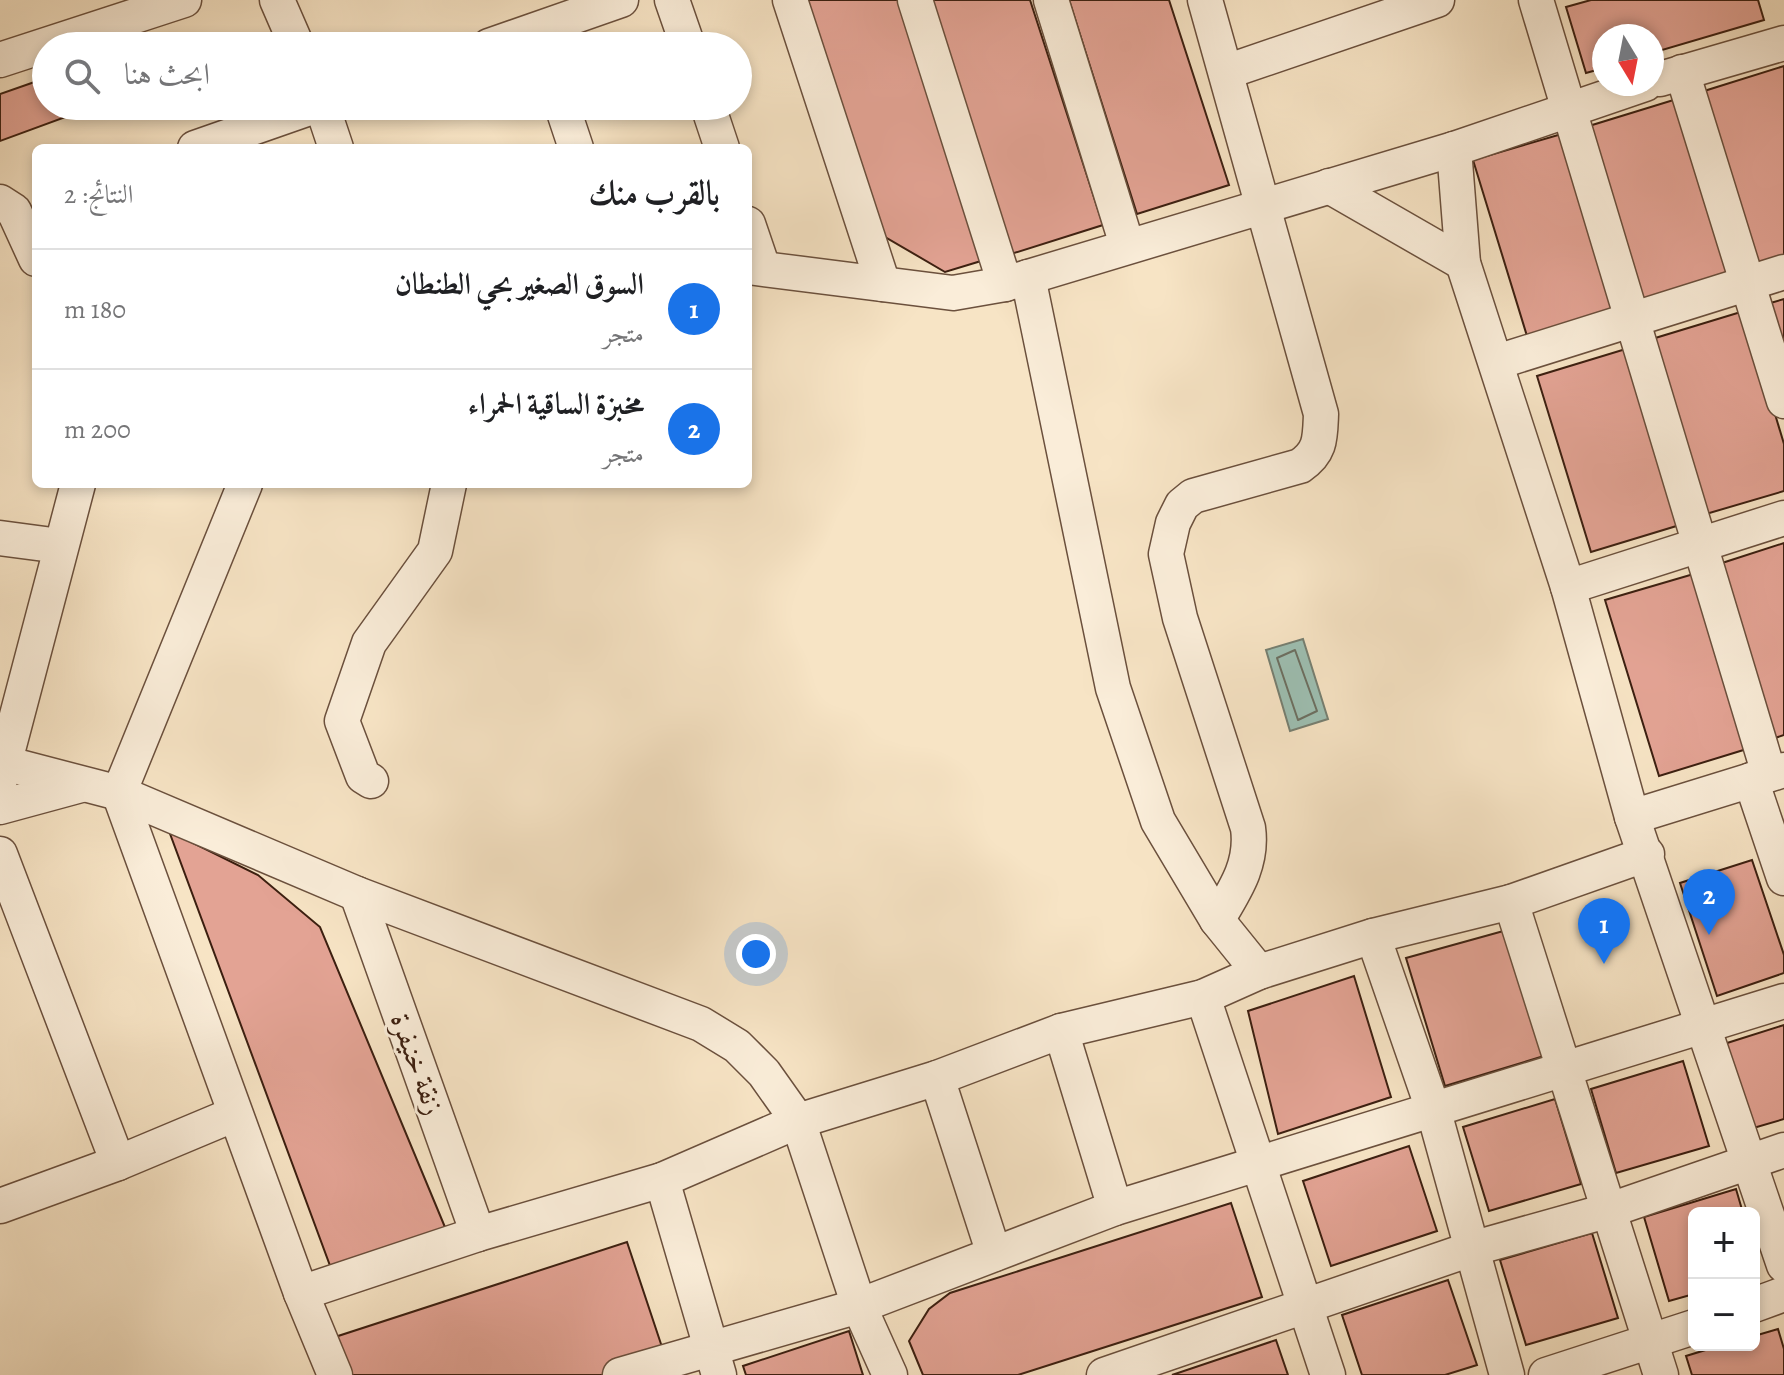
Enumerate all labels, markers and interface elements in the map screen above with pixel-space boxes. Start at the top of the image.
north arrow [1592,24,1664,96]
search box [32,32,752,120]
icon: search [60,54,104,98]
text: ابحث هنا [124,54,210,94]
text: بالقرب منك [588,169,720,216]
text: النتائج: 2 [64,177,133,212]
text: السوق الصغير بحي الطنطان [395,264,644,304]
text: 180 m [64,292,126,327]
text: 1 [689,292,699,327]
text: متجر [603,316,644,351]
text: مخبزة الساقية الحمراء [468,384,644,424]
text: 200 m [64,412,131,447]
text: 2 [688,412,700,447]
text: متجر [603,436,644,471]
pin: 2 [1683,869,1735,935]
pin: 1 [1578,898,1630,964]
your location [736,934,776,974]
street label: زنقة خنيفرة [381,1008,453,1120]
map controls [1688,1207,1760,1351]
button: + [1688,1207,1760,1279]
button: − [1688,1279,1760,1351]

